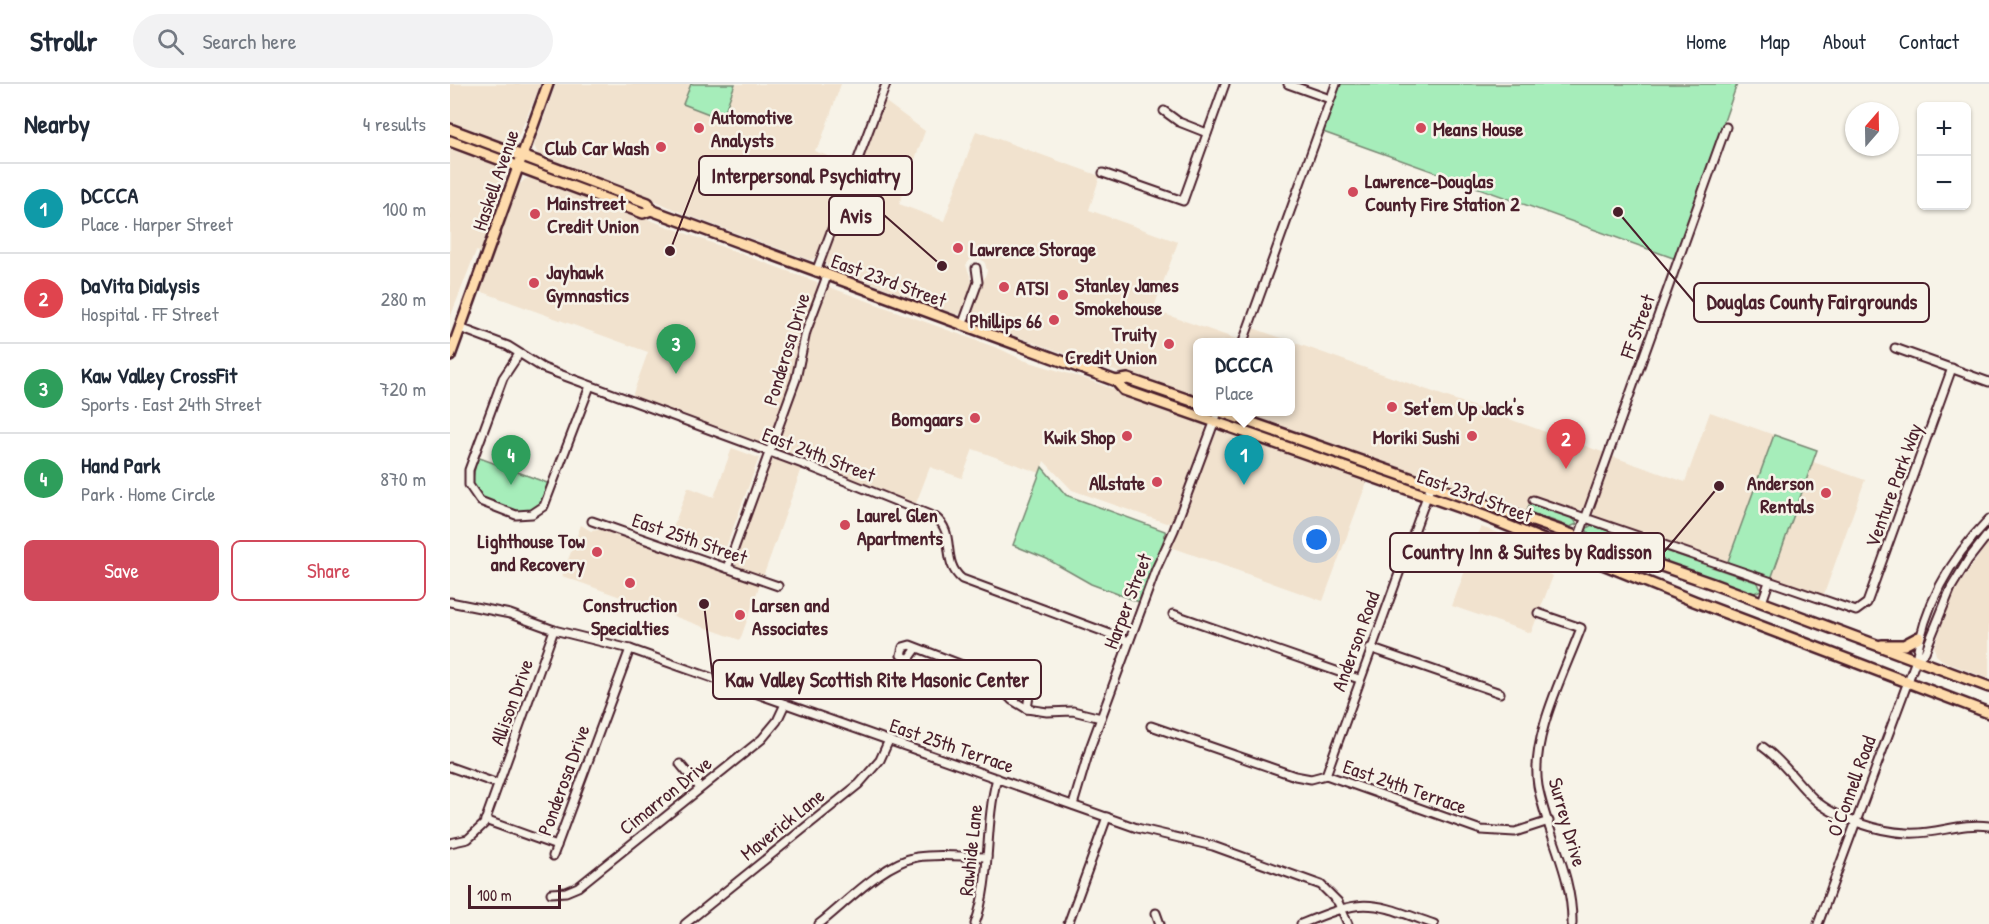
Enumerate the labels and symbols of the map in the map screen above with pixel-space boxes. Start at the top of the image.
north arrow [1845,102,1899,156]
place label: Automotive Analysts [711,103,793,154]
place label: Means House [1433,115,1523,142]
marker: Automotive Analysts [692,121,706,135]
marker: Means House [1414,121,1428,135]
street label: Haskell Avenue [465,126,525,234]
place label: Club Car Wash [545,134,650,161]
marker: Club Car Wash [654,140,668,154]
callout: Interpersonal Psychiatry [699,156,912,195]
text: Interpersonal Psychiatry [711,161,901,191]
place label: Lawrence-Douglas County Fire Station 2 [1365,167,1520,218]
marker: Lawrence-Douglas County Fire Station 2 [1346,185,1360,199]
place label: Mainstreet Credit Union [547,189,639,239]
callout: Avis [829,196,884,235]
text: Avis [840,201,872,230]
marker: Mainstreet Credit Union [528,207,542,221]
place label: Lawrence Storage [970,235,1096,263]
marker: Lawrence Storage [951,241,965,255]
street label: East 23rd Street [828,247,951,314]
place label: Jayhawk Gymnastics [546,258,629,309]
place label: Stanley James Smokehouse [1075,271,1179,321]
place label: ATSI [1016,274,1049,301]
marker: Jayhawk Gymnastics [527,276,541,290]
marker: ATSI [997,280,1011,294]
callout: Douglas County Fairgrounds [1694,283,1929,322]
text: Douglas County Fairgrounds [1707,287,1917,317]
marker: Stanley James Smokehouse [1056,288,1070,302]
street label: FF Street [1613,289,1661,363]
street label: Ponderosa Drive [756,290,816,408]
place label: Phillips 66 [970,307,1042,335]
marker: Phillips 66 [1047,313,1061,327]
place label: Truity Credit Union [1065,320,1158,370]
pin: 3 [656,324,696,374]
marker: Truity Credit Union [1162,337,1176,351]
place label: Set'em Up Jack's [1404,394,1524,422]
marker: Set'em Up Jack's [1385,400,1399,414]
place label: Bomgaars [891,405,963,433]
marker: Bomgaars [968,411,982,425]
street label: Venture Park Way [1858,419,1928,551]
street label: East 24th Street [759,420,881,488]
pin: 2 [1546,420,1586,469]
place label: Kwik Shop [1044,423,1115,451]
place label: Moriki Sushi [1373,423,1460,450]
marker: Kwik Shop [1120,429,1134,443]
marker: Moriki Sushi [1465,429,1479,443]
pin: 4 [492,436,530,485]
pin: 1 [1224,436,1264,485]
street label: East 23rd Street [1414,462,1537,529]
place label: Allstate [1089,469,1145,496]
place label: Anderson Rentals [1747,469,1814,519]
marker: Allstate [1150,475,1164,489]
marker: Anderson Rentals [1819,486,1833,500]
place label: Laurel Glen Apartments [857,501,943,552]
street label: East 25th Street [629,506,752,571]
marker: Laurel Glen Apartments [838,518,852,532]
your location [1302,525,1331,554]
place label: Lighthouse Tow and Recovery [478,527,586,578]
callout: Country Inn & Suites by Radisson [1390,533,1664,572]
text: Country Inn & Suites by Radisson [1402,537,1652,567]
marker: Lighthouse Tow and Recovery [590,545,604,559]
street label: Harper Street [1096,548,1158,653]
marker: Construction Specialties [623,576,637,590]
street label: Anderson Road [1324,587,1386,695]
place label: Construction Specialties [583,591,677,642]
place label: Larsen and Associates [752,591,829,641]
marker: Larsen and Associates [733,608,747,622]
street label: Allison Drive [483,655,539,749]
callout: Kaw Valley Scottish Rite Masonic Center [713,660,1041,699]
text: Kaw Valley Scottish Rite Masonic Center [725,665,1030,695]
street label: East 25th Terrace [886,711,1018,779]
street label: Ponderosa Drive [530,721,596,839]
street label: O'Connell Road [1820,732,1882,840]
street label: Cimarron Drive [613,749,717,841]
street label: East 24th Terrace [1340,752,1470,820]
street label: Surrey Drive [1542,774,1594,870]
street label: Maverick Lane [734,782,830,866]
street label: Rawhide Lane [952,803,988,897]
scale bar [468,882,561,910]

